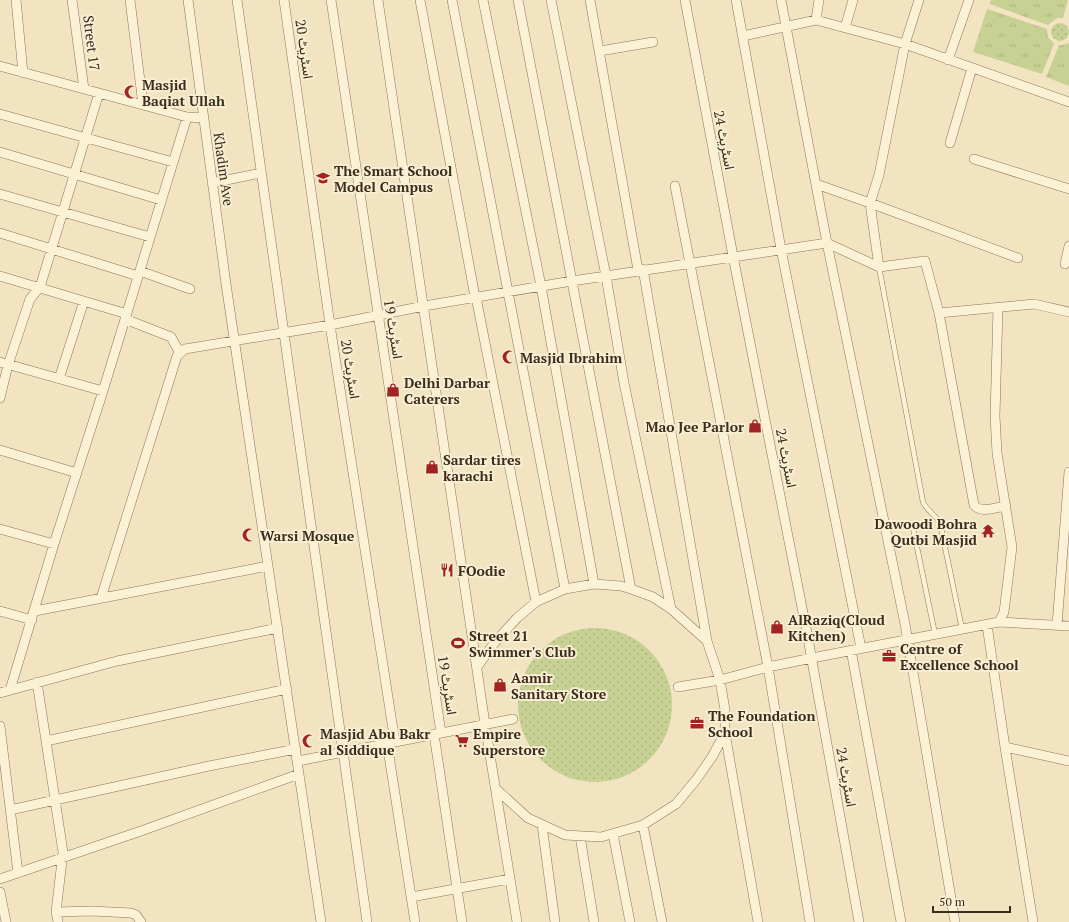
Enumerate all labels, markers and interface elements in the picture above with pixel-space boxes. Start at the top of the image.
street label: Street 17 [79,14,105,72]
street label: اسٹریٹ 20 [291,18,319,80]
place label: Masjid Baqiat Ullah [142,75,225,110]
mosque icon: Masjid Baqiat Ullah [123,84,139,100]
street label: اسٹریٹ 24 [710,109,740,171]
street label: Khadim Ave [209,131,239,207]
place label: The Smart School Model Campus [334,161,453,196]
school or university icon: The Smart School Model Campus [315,170,331,186]
street label: اسٹریٹ 19 [380,298,408,360]
street label: اسٹریٹ 20 [337,338,365,400]
place label: Masjid Ibrahim [520,348,622,367]
mosque icon: Masjid Ibrahim [501,349,517,365]
place label: Delhi Darbar Caterers [404,373,490,408]
shop icon: Delhi Darbar Caterers [385,382,401,398]
place label: Mao Jee Parlor [645,417,744,436]
shop icon: Mao Jee Parlor [747,418,763,434]
street label: اسٹریٹ 24 [772,427,802,489]
place label: Sardar tires karachi [443,450,521,485]
shop icon: Sardar tires karachi [424,459,440,475]
place label: Dawoodi Bohra Qutbi Masjid [874,514,978,549]
temple icon: Dawoodi Bohra Qutbi Masjid [980,523,996,539]
place label: Warsi Mosque [260,526,355,545]
mosque icon: Warsi Mosque [241,527,257,543]
place label: FOodie [458,561,506,580]
restaurant icon: FOodie [439,562,455,578]
place label: AlRaziq(Cloud Kitchen) [788,610,886,645]
shop icon: AlRaziq(Cloud Kitchen) [769,619,785,635]
place label: Street 21 Swimmer's Club [469,626,576,661]
sports icon: Street 21 Swimmer's Club [450,635,466,651]
place label: Centre of Excellence School [900,639,1019,674]
office icon: Centre of Excellence School [881,648,897,664]
street label: اسٹریٹ 19 [434,654,462,716]
place label: Aamir Sanitary Store [511,668,607,703]
shop icon: Aamir Sanitary Store [492,677,508,693]
place label: The Foundation School [708,706,815,741]
office icon: The Foundation School [689,715,705,731]
place label: Masjid Abu Bakr al Siddique [320,724,430,759]
place label: Empire Superstore [473,724,546,759]
mosque icon: Masjid Abu Bakr al Siddique [301,733,317,749]
supermarket icon: Empire Superstore [454,733,470,749]
street label: اسٹریٹ 24 [832,746,862,808]
scale bar [933,888,1010,914]
text: 50 m [939,894,966,909]

